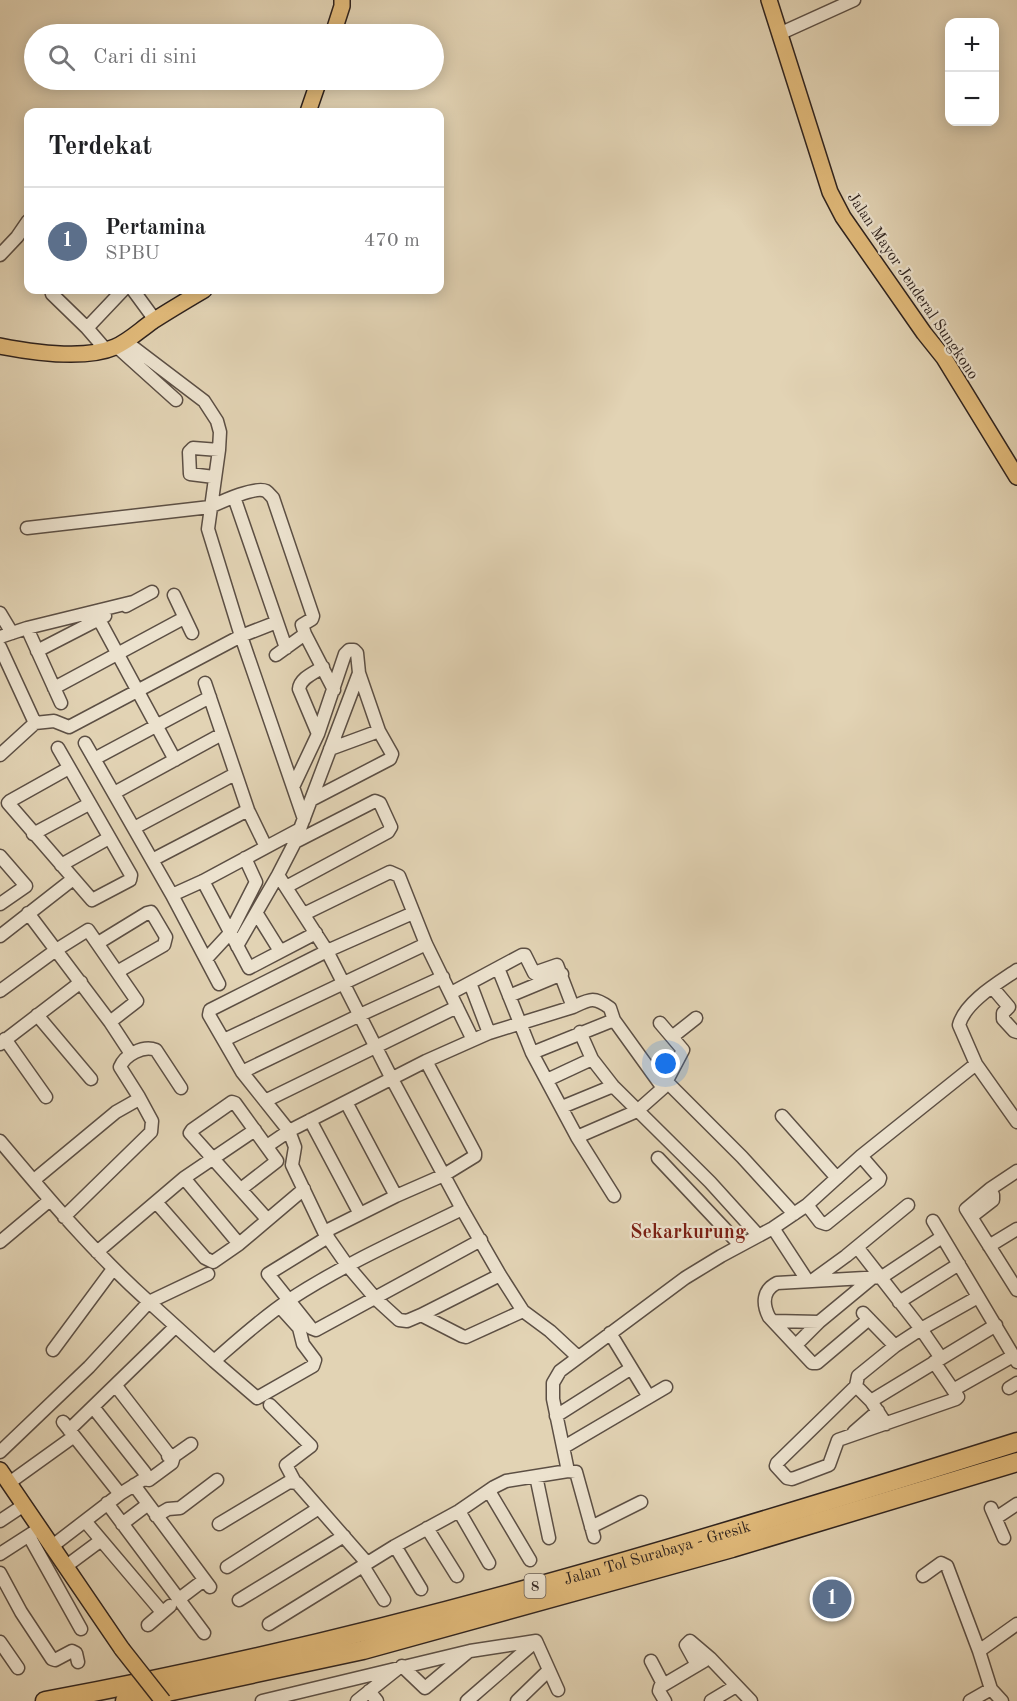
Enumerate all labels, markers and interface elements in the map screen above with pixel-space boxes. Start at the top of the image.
map controls [945,18,999,126]
button: + [945,18,999,72]
search box [24,24,444,90]
icon: search [45,41,78,74]
text: Cari di sini [93,46,197,68]
button: − [945,72,999,126]
text: Terdekat [48,134,152,160]
street label: Jalan Mayor Jenderal Sungkono [844,190,981,383]
text: Pertamina [105,217,206,239]
text: 1 [62,231,73,251]
text: 470 m [364,231,420,251]
text: SPBU [105,244,160,264]
your location [651,1049,680,1078]
district label: Sekarkurung [630,1223,746,1243]
street label: Jalan Tol Surabaya - Gresik [562,1519,753,1589]
road number: 8 [524,1574,546,1598]
pin: 1 [812,1576,852,1622]

